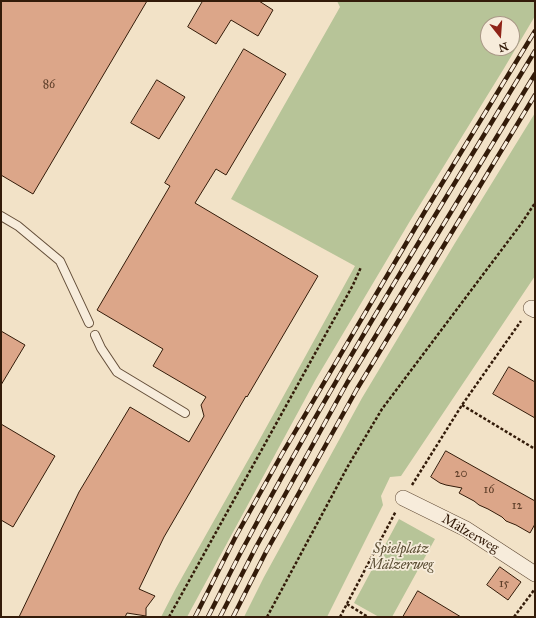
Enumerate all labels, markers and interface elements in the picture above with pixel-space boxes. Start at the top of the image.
north arrow [480,16,520,56]
text: N [497,39,510,55]
house number: 86 [43,78,55,92]
house number: 20 [455,467,467,481]
house number: 16 [484,483,494,497]
house number: 12 [512,499,522,513]
street label: Mälzerweg [438,511,502,557]
park label: Spielplatz Mälzerweg [369,542,433,574]
house number: 15 [499,577,509,591]

